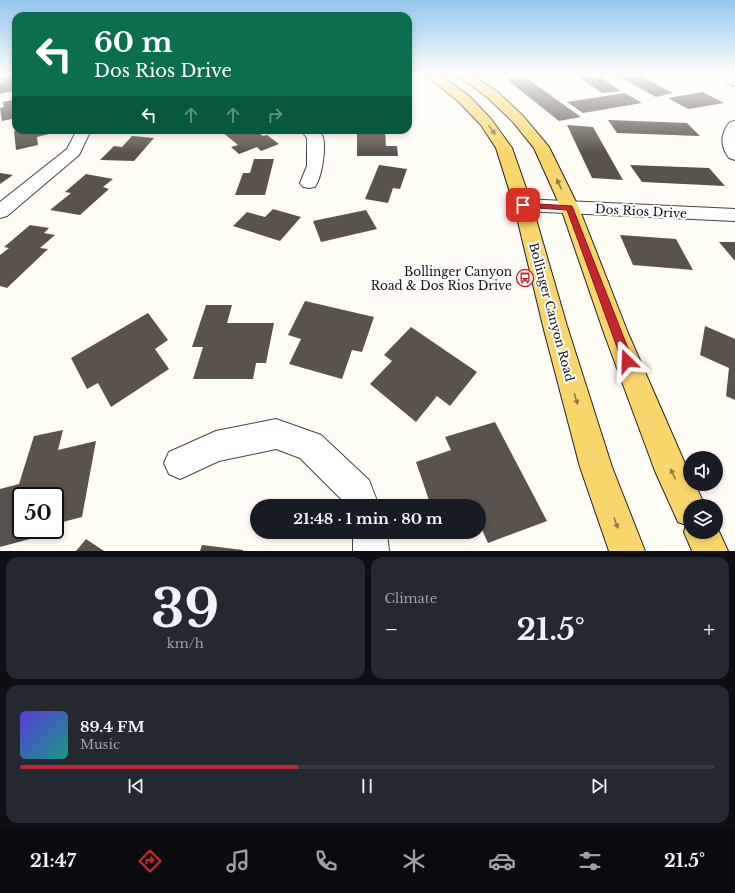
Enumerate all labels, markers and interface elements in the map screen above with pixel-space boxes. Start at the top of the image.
text: 60 m [94,25,172,60]
icon: left [28,28,80,80]
text: Dos Rios Drive [94,60,232,82]
icon: left [138,104,160,126]
icon: ahead [180,104,202,126]
icon: ahead [222,104,244,126]
icon: right [264,104,286,126]
one-way arrow [488,124,495,135]
one-way arrow [556,178,563,190]
pin [506,188,540,222]
icon: arrive [512,194,534,216]
street label: Dos Rios Drive [595,201,687,221]
street label: Bollinger Canyon Road [526,241,578,383]
place label: Bollinger Canyon Road & Dos Rios Drive [371,264,512,293]
bus stop icon: Bollinger Canyon Road & Dos Rios Drive [515,268,535,288]
position arrow [606,340,648,382]
one-way arrow [573,394,579,406]
map controls [683,451,723,539]
button: sound [683,451,723,491]
one-way arrow [670,469,676,480]
speed limit sign: 50 [12,487,64,539]
button: layers [683,499,723,539]
text: 21:48 · 1 min · 80 m [293,509,443,528]
one-way arrow [614,517,620,529]
text: 39 [151,577,219,641]
text: Climate [385,590,437,607]
text: 21.5° [517,611,585,648]
text: − [385,616,398,643]
text: + [703,616,715,643]
text: km/h [167,635,204,652]
text: 89.4 FM [80,717,145,736]
text: Music [80,736,120,753]
icon: previous [125,775,147,797]
icon: pause [356,775,378,797]
icon: next [588,775,610,797]
icon: directions [136,847,164,875]
icon: music [224,847,252,875]
icon: phone [312,847,340,875]
icon: climate [400,847,428,875]
icon: car [488,847,516,875]
icon: filters [576,847,604,875]
text: 21:47 [30,850,76,872]
text: 21.5° [664,850,705,872]

